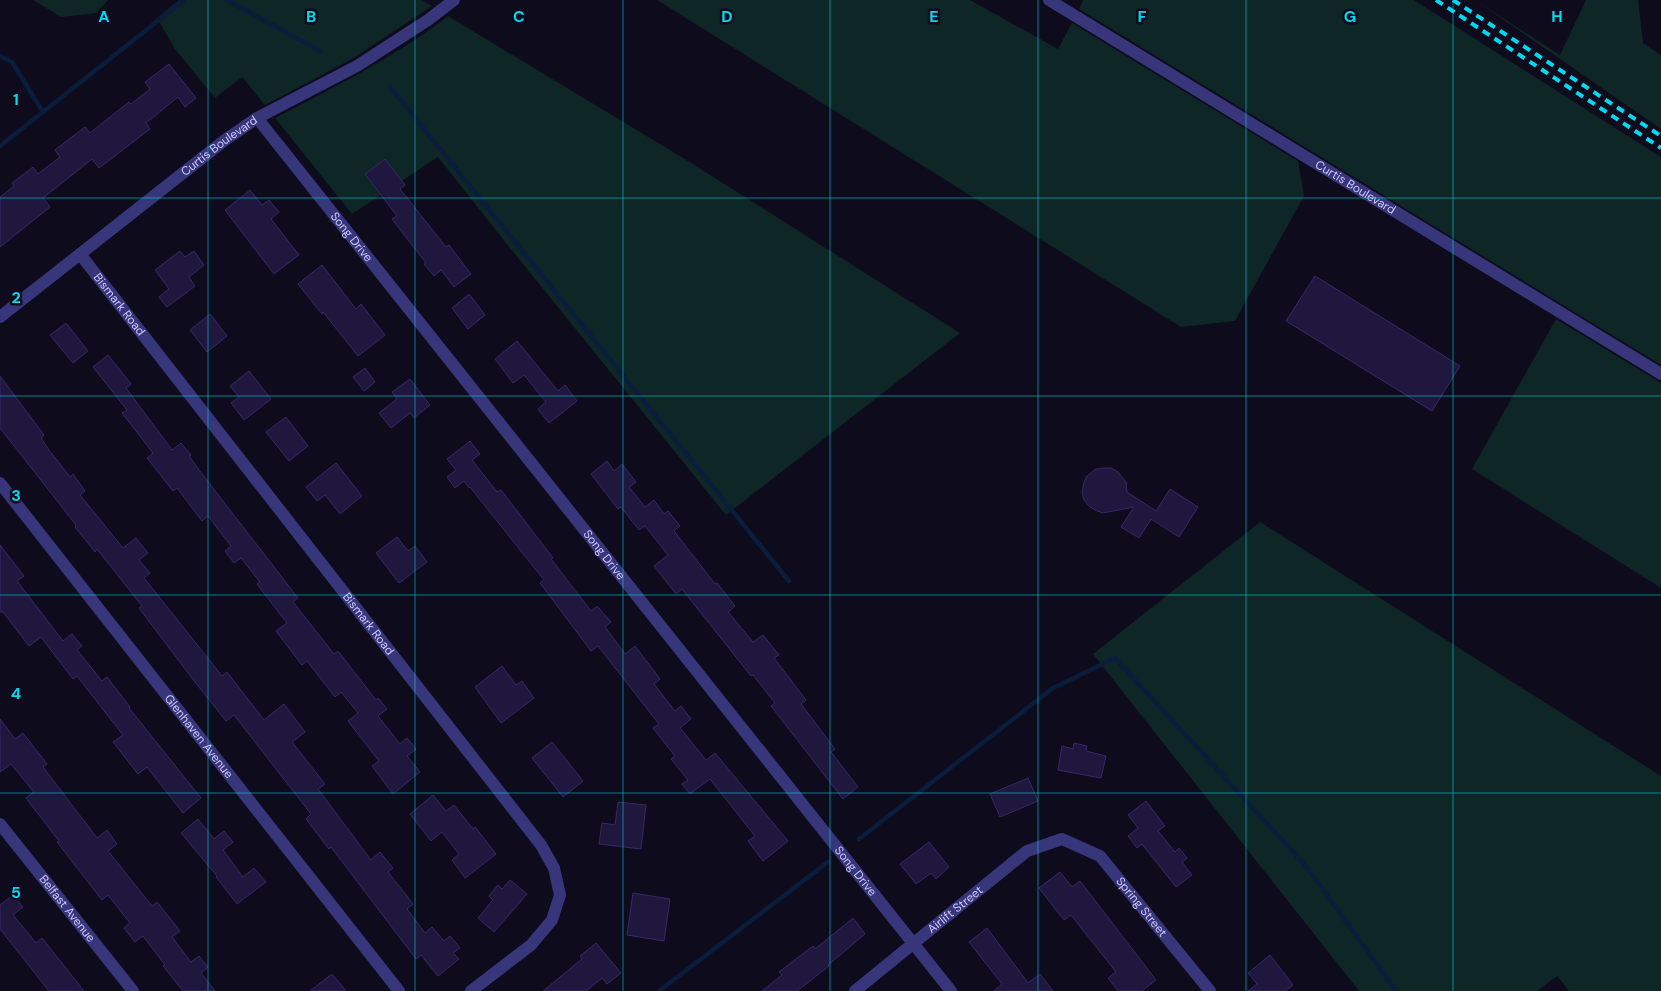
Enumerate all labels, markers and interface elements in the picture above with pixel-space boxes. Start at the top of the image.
text: A [98,6,110,27]
text: B [306,6,316,27]
text: C [513,6,525,27]
text: D [721,6,733,27]
text: E [929,6,939,27]
text: F [1138,6,1147,27]
text: G [1344,6,1356,27]
text: H [1551,6,1563,27]
text: 1 [13,89,19,110]
street label: Curtis Boulevard [178,112,260,180]
street label: Curtis Boulevard [1312,156,1399,218]
street label: Song Drive [327,209,376,265]
street label: Bismark Road [90,270,149,339]
text: 2 [11,287,21,308]
text: 3 [11,485,21,506]
street label: Song Drive [580,527,629,583]
street label: Bismark Road [339,589,398,658]
text: 4 [11,683,21,704]
street label: Glenhaven Avenue [161,691,237,782]
street label: Song Drive [831,843,880,899]
street label: Belfast Avenue [36,872,99,946]
street label: Spring Street [1112,874,1171,940]
text: 5 [11,882,21,903]
street label: Airlift Street [924,882,986,937]

